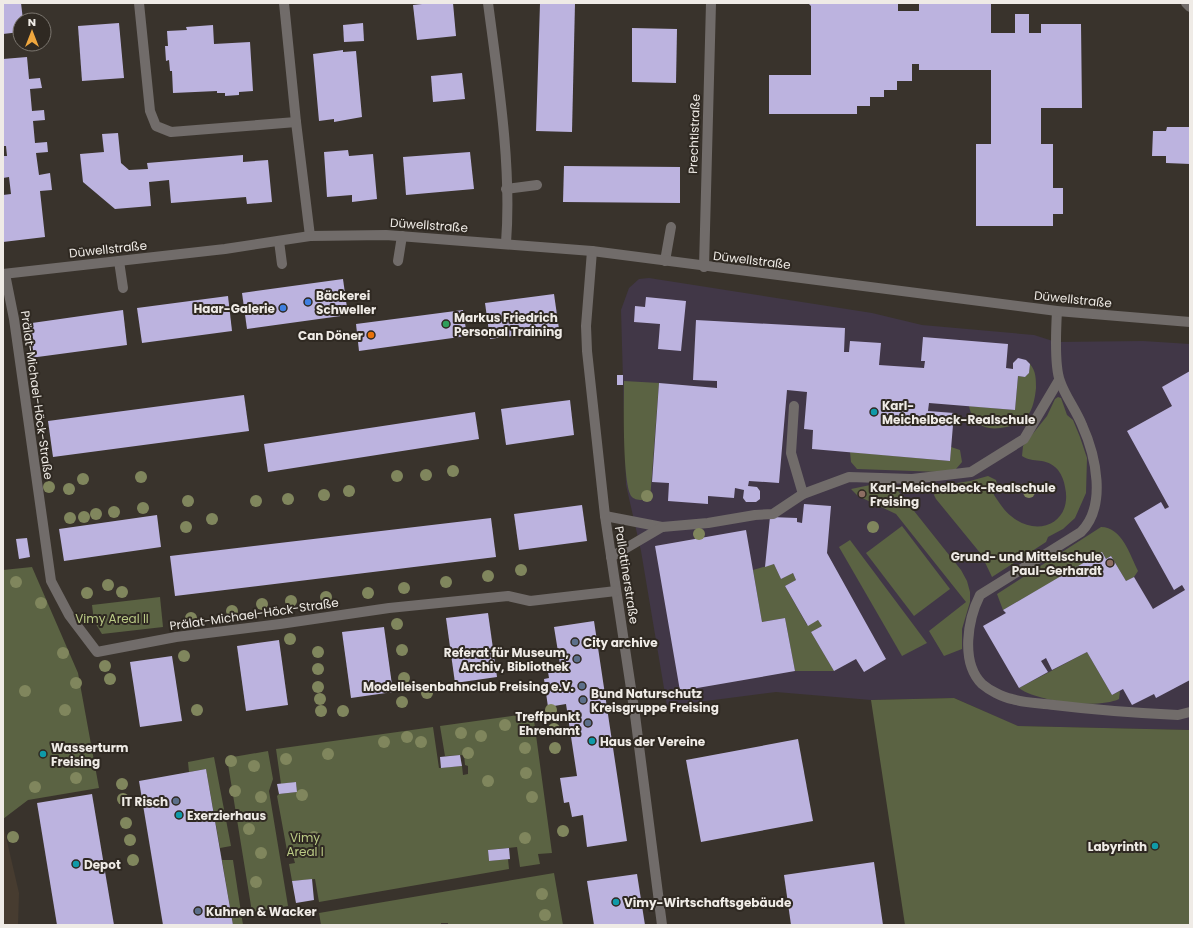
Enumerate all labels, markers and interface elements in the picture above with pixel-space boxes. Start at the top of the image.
north arrow [12,12,52,52]
text: N [28,14,36,30]
street label: Prechtlstraße [684,94,704,174]
street label: Düwellstraße [389,214,469,236]
street label: Düwellstraße [68,236,148,262]
street label: Düwellstraße [712,247,792,273]
street label: Düwellstraße [1033,286,1113,312]
place label: Bäckerei Schweller [316,287,376,318]
marker: Bäckerei Schweller [303,297,313,307]
place label: Haar-Galerie [194,300,276,317]
marker: Haar-Galerie [278,303,288,313]
street label: Prälat-Michael-Höck-Straße [17,309,57,481]
place label: Markus Friedrich Personal Training [454,309,562,340]
marker: Markus Friedrich Personal Training [441,319,451,329]
place label: Can Döner [298,327,363,344]
marker: Can Döner [366,330,376,340]
place label: Karl- Meichelbeck-Realschule [882,397,1036,428]
marker: Karl- Meichelbeck-Realschule [869,407,879,417]
place label: Karl-Meichelbeck-Realschule Freising [870,479,1056,510]
marker: Karl-Meichelbeck-Realschule Freising [857,489,867,499]
street label: Pallottinerstraße [611,525,643,625]
place label: Grund- und Mittelschule Paul-Gerhardt [951,548,1103,579]
marker: Grund- und Mittelschule Paul-Gerhardt [1105,558,1115,568]
street label: Prälat-Michael-Höck-Straße [168,594,340,634]
park label: Vimy Areal II [75,610,149,627]
place label: City archive [583,634,658,651]
marker: City archive [570,637,580,647]
place label: Referat für Museum, Archiv, Bibliothek [444,644,570,675]
marker: Referat für Museum, Archiv, Bibliothek [572,654,582,664]
place label: Modelleisenbahnclub Freising e.V. [363,678,574,695]
marker: Modelleisenbahnclub Freising e.V. [577,681,587,691]
place label: Bund Naturschutz Kreisgruppe Freising [591,685,719,716]
marker: Bund Naturschutz Kreisgruppe Freising [578,695,588,705]
place label: Treffpunkt Ehrenamt [515,708,580,739]
marker: Treffpunkt Ehrenamt [583,718,593,728]
place label: Haus der Vereine [600,733,706,750]
marker: Haus der Vereine [587,736,597,746]
place label: Wasserturm Freising [51,739,129,770]
marker: Wasserturm Freising [38,749,48,759]
place label: IT Risch [121,793,168,810]
marker: IT Risch [171,796,181,806]
place label: Exerzierhaus [187,807,266,824]
marker: Exerzierhaus [174,810,184,820]
park label: Vimy Areal I [286,829,324,860]
place label: Labyrinth [1088,838,1147,855]
marker: Labyrinth [1150,841,1160,851]
place label: Depot [84,856,121,873]
marker: Depot [71,859,81,869]
place label: Vimy-Wirtschaftsgebäude [624,894,792,911]
marker: Vimy-Wirtschaftsgebäude [611,897,621,907]
place label: Kuhnen & Wacker [206,903,317,920]
marker: Kuhnen & Wacker [193,906,203,916]

